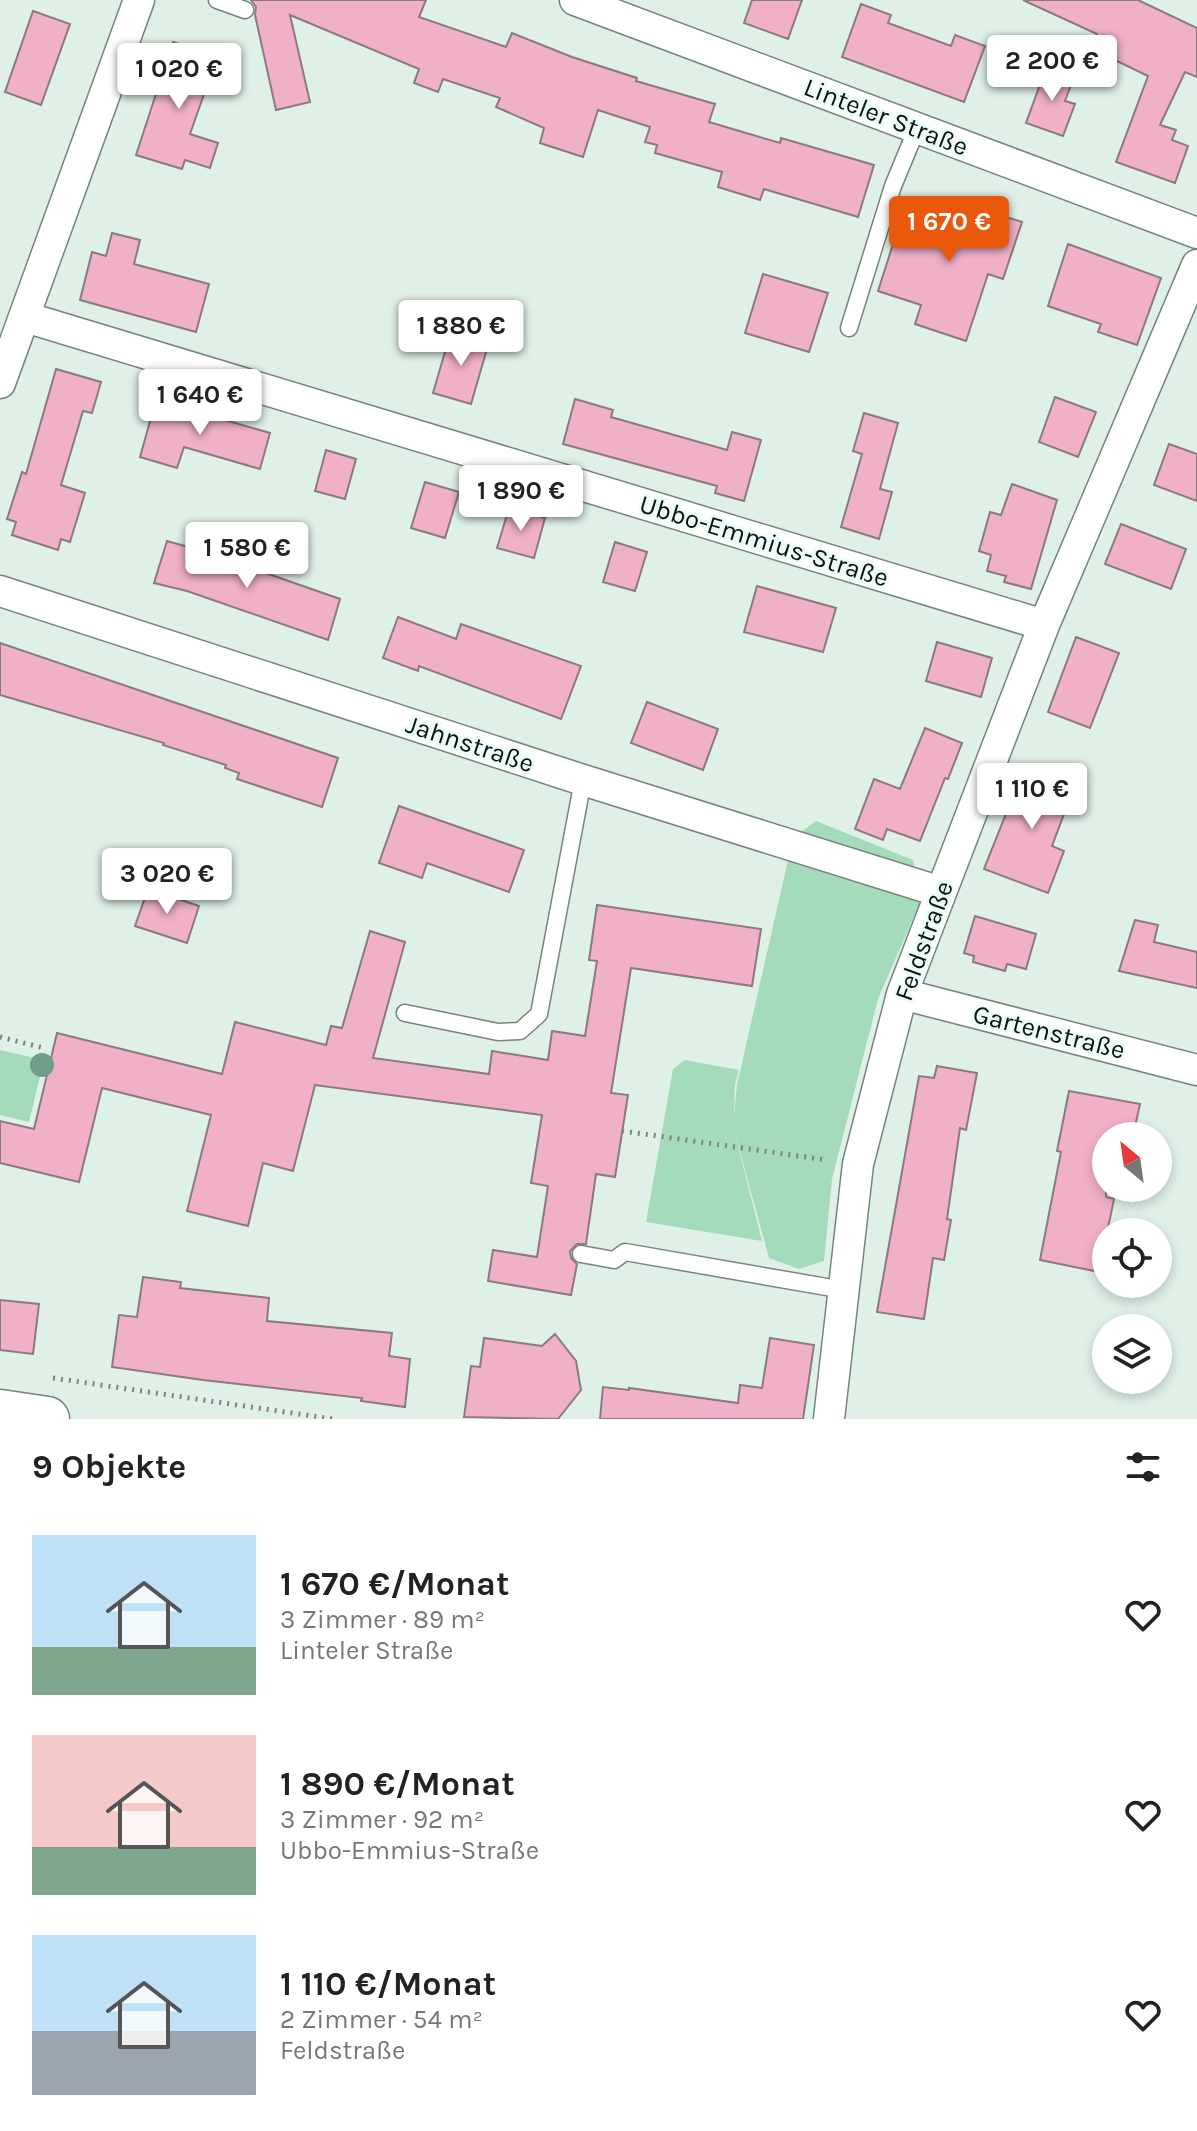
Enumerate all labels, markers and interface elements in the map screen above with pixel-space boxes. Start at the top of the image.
pin: 2 200 € [978,35,1126,103]
pin: 1 020 € [105,43,253,111]
text: 2 200 € [1005,45,1099,76]
text: 1 020 € [135,53,223,84]
street label: Linteler Straße [799,71,973,163]
pin: 1 670 € [875,196,1023,264]
text: 1 670 € [907,206,991,237]
pin: 1 880 € [387,300,535,368]
text: 1 880 € [417,310,505,341]
pin: 1 640 € [126,369,274,437]
text: 1 640 € [157,379,243,410]
pin: 1 890 € [447,465,595,533]
text: 1 890 € [477,475,565,506]
street label: Ubbo-Emmius-Straße [636,488,892,594]
pin: 1 580 € [173,522,321,590]
text: 1 580 € [203,532,291,563]
street label: Jahnstraße [402,709,538,779]
pin: 1 110 € [958,763,1106,831]
text: 1 110 € [995,773,1069,804]
pin: 3 020 € [93,848,241,916]
text: 3 020 € [120,858,214,889]
street label: Feldstraße [888,877,960,1005]
street label: Gartenstraße [970,998,1128,1066]
north arrow [1092,1122,1172,1202]
map controls [1092,1122,1172,1394]
button: locate [1092,1218,1172,1298]
button: layers [1092,1314,1172,1394]
icon: filters [1121,1445,1165,1489]
text: 9 Objekte [32,1447,186,1487]
text: 1 670 €/Monat [280,1564,509,1604]
icon: home [96,1567,192,1663]
icon: heart [1121,1593,1165,1637]
text: 3 Zimmer · 89 m² [280,1604,485,1635]
text: Linteler Straße [280,1635,453,1666]
text: 1 890 €/Monat [280,1764,515,1804]
icon: home [96,1767,192,1863]
icon: heart [1121,1793,1165,1837]
text: 3 Zimmer · 92 m² [280,1804,484,1835]
text: Ubbo-Emmius-Straße [280,1835,539,1866]
text: 1 110 €/Monat [280,1964,496,2004]
icon: home [96,1967,192,2063]
icon: heart [1121,1993,1165,2037]
text: 2 Zimmer · 54 m² [280,2004,483,2035]
text: Feldstraße [280,2035,405,2066]

